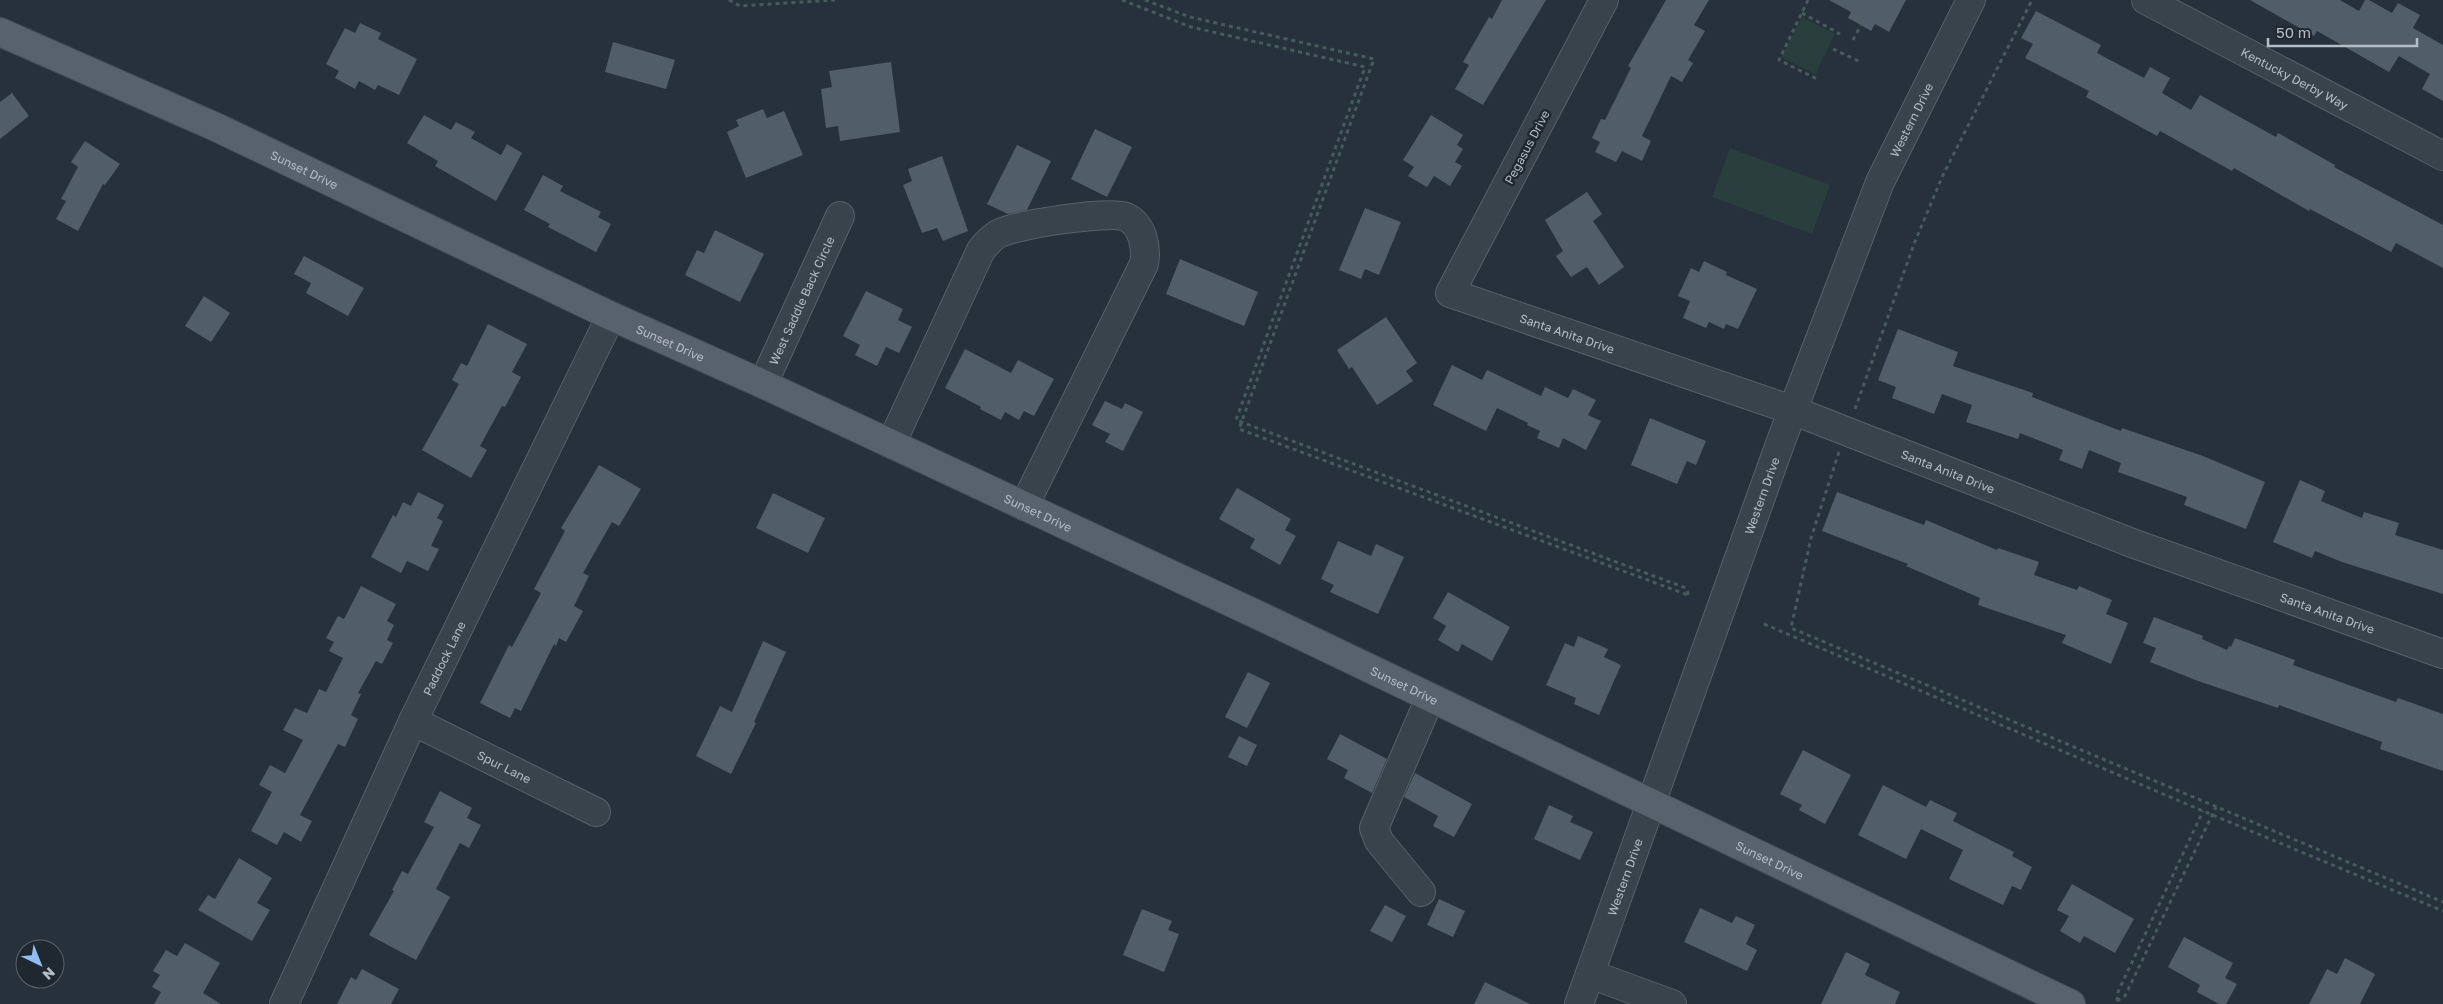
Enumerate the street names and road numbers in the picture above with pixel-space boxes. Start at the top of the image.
street label: Kentucky Derby Way [2239,44,2351,113]
street label: Western Drive [1886,80,1936,159]
street label: Pegasus Drive [1501,107,1553,187]
street label: Sunset Drive [268,147,341,192]
street label: West Saddle Back Circle [765,234,837,367]
street label: Santa Anita Drive [1518,310,1617,356]
street label: Sunset Drive [634,321,707,364]
street label: Santa Anita Drive [1899,446,1997,496]
street label: Western Drive [1741,455,1782,536]
street label: Sunset Drive [1002,490,1075,535]
street label: Santa Anita Drive [2278,589,2377,637]
street label: Paddock Lane [419,618,468,698]
street label: Sunset Drive [1368,663,1441,708]
street label: Spur Lane [475,747,534,786]
street label: Western Drive [1604,836,1645,918]
street label: Sunset Drive [1734,837,1806,882]

